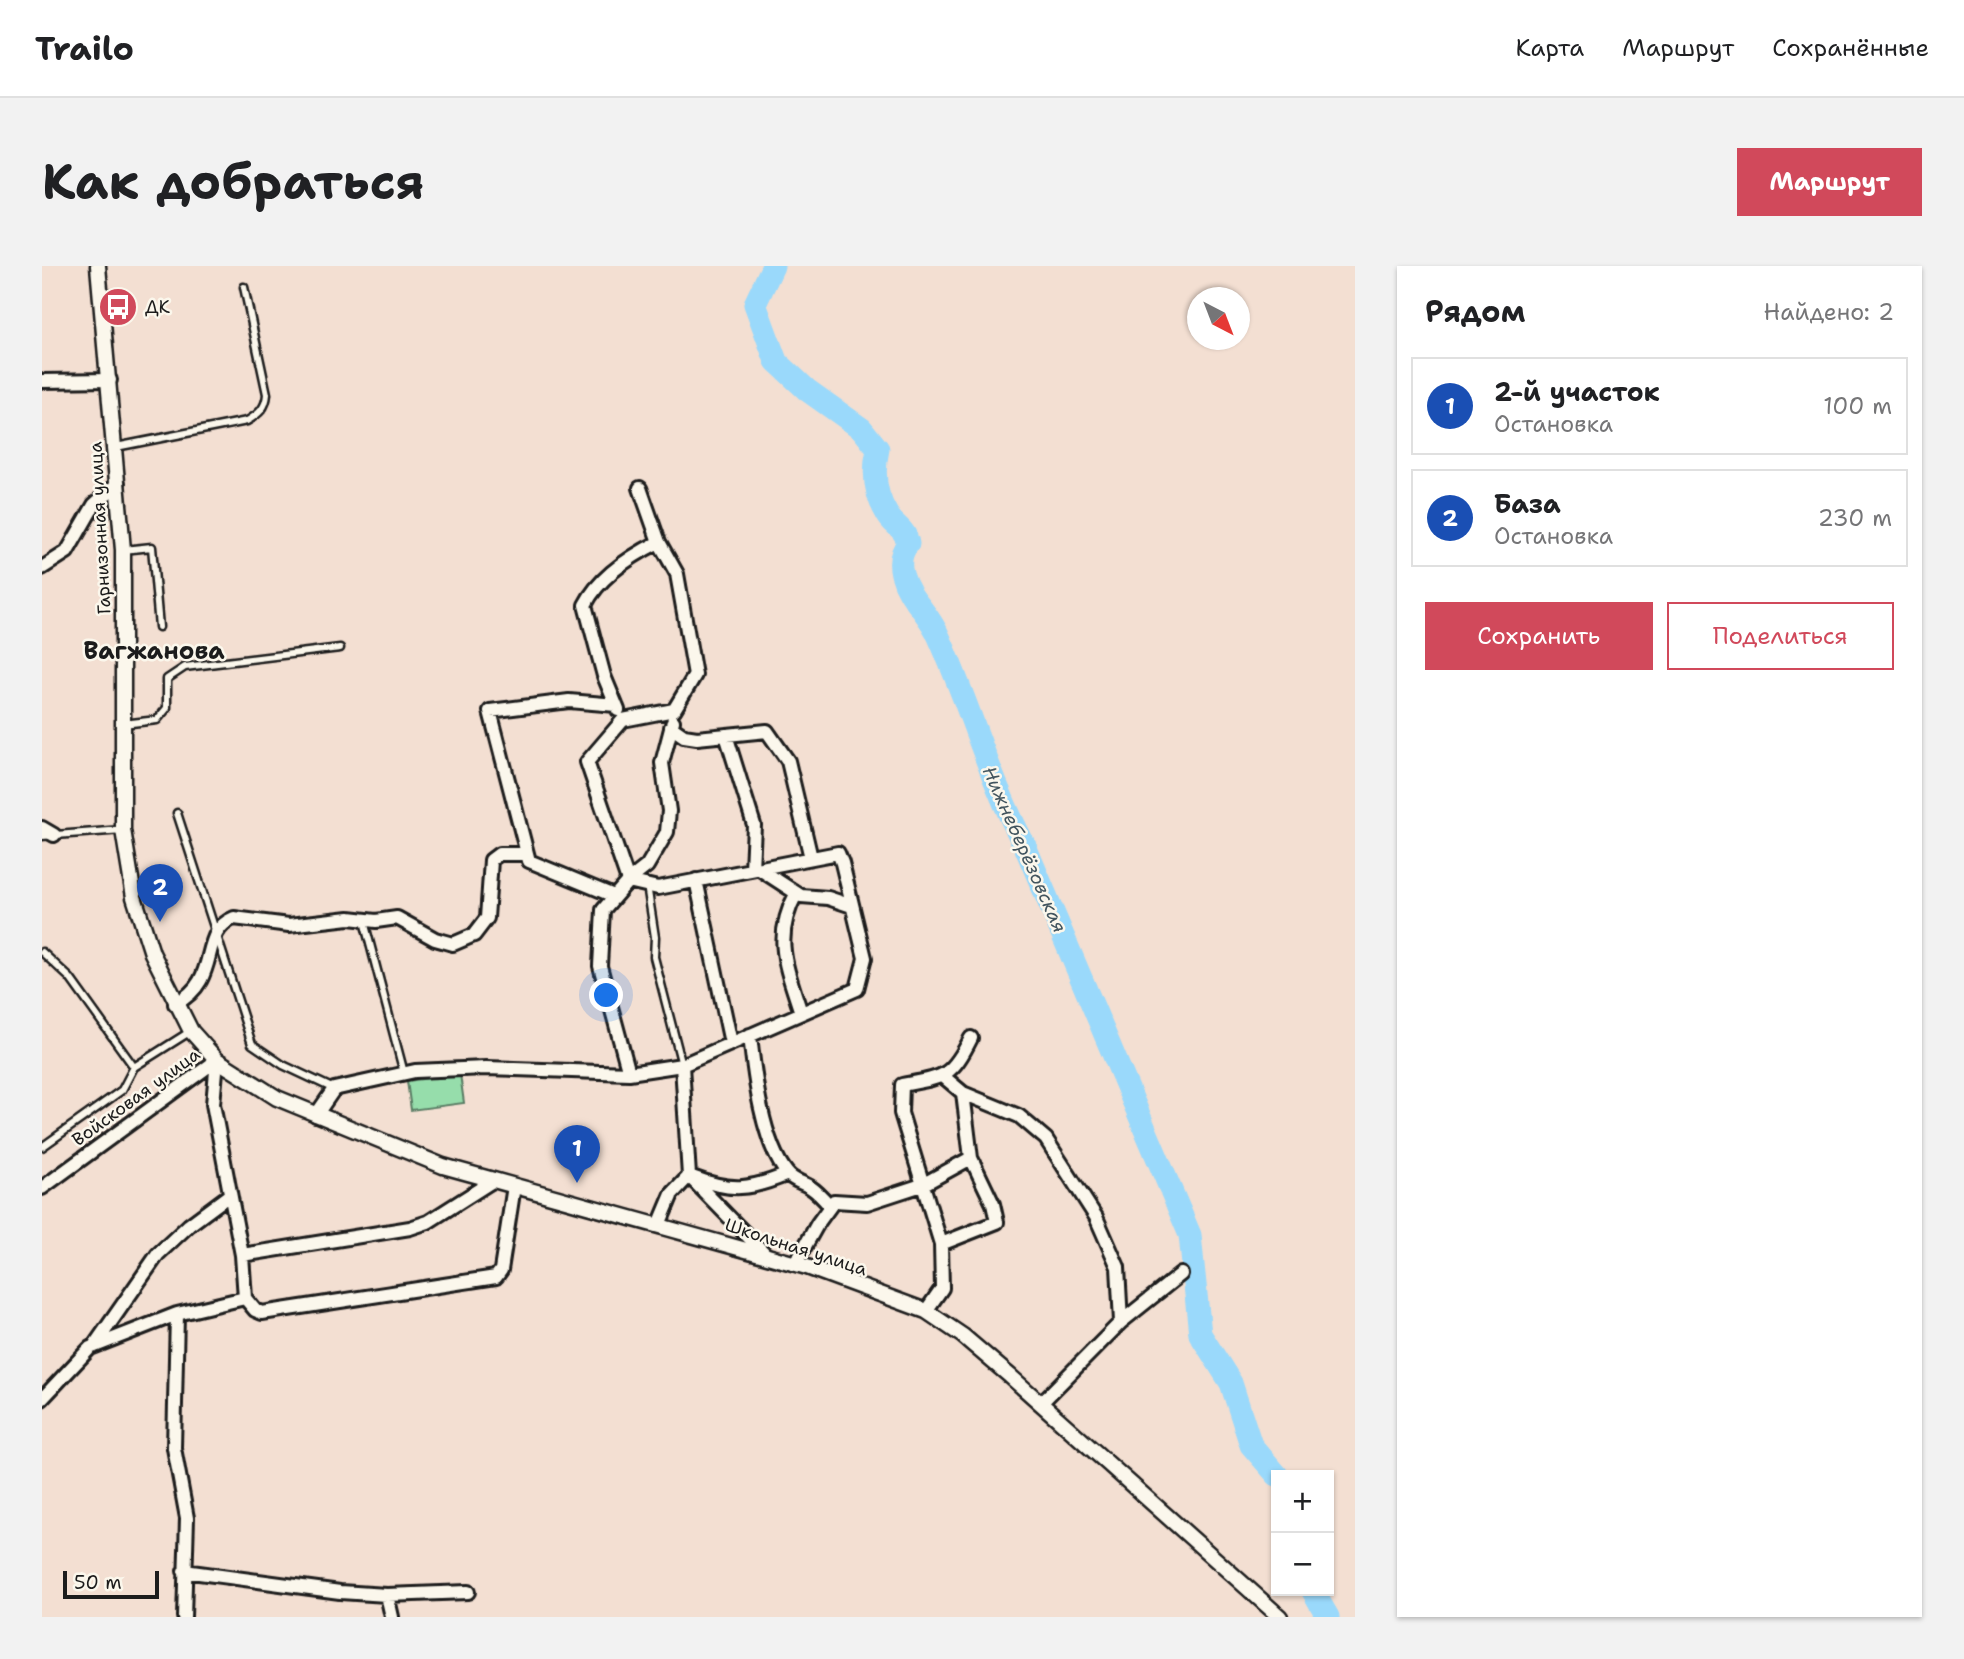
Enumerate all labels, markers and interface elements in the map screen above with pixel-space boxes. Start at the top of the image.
text: Trailo [35,26,134,71]
text: Карта [1516,32,1584,64]
text: Маршрут [1622,32,1734,64]
text: Сохранённые [1772,32,1929,64]
button: Маршрут [1737,148,1922,216]
text: Как добраться [42,149,424,215]
bus stop icon: ДК [97,286,139,328]
north arrow [1187,287,1250,350]
text: Рядом [1425,291,1525,332]
place label: ДК [145,295,171,319]
text: Найдено: 2 [1764,297,1894,327]
text: 2-й участок [1494,374,1660,409]
text: 1 [1445,391,1455,421]
text: 100 m [1823,391,1892,421]
text: Остановка [1494,409,1613,439]
street label: Гарнизонная улица [83,441,117,615]
text: База [1494,486,1561,521]
text: 2 [1442,503,1458,533]
text: 230 m [1818,503,1892,533]
text: Остановка [1494,521,1613,551]
button: Сохранить [1425,602,1653,670]
button: Поделиться [1667,602,1894,670]
district label: Вагжанова [83,635,225,667]
water label: Нижнеберёзовская [977,762,1072,936]
pin: 2 [137,864,183,922]
your location [589,978,623,1012]
street label: Войсковая улица [67,1042,205,1152]
pin: 1 [554,1125,600,1183]
street label: Школьная улица [722,1213,870,1281]
map controls [1271,1470,1334,1596]
button: + [1271,1470,1334,1533]
button: − [1271,1533,1334,1596]
scale bar [63,1568,159,1600]
text: 50 m [74,1570,122,1595]

